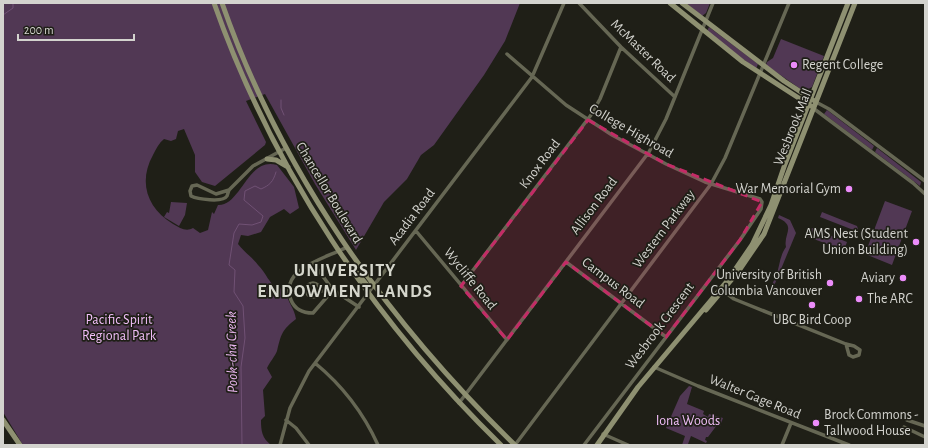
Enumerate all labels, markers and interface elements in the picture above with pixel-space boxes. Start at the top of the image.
scale bar [18,16,134,42]
street label: McMaster Road [608,17,678,85]
text: 200 m [24,24,54,36]
place label: Regent College [802,58,883,72]
marker: Regent College [789,60,799,70]
street label: Wesbrook Mall [771,86,815,168]
street label: College Highroad [586,101,676,161]
street label: Knox Road [517,137,563,191]
street label: Chancellor Boulevard [293,140,365,246]
street label: Allison Road [568,175,620,237]
place label: War Memorial Gym [735,182,841,196]
marker: War Memorial Gym [844,184,854,194]
street label: Acadia Road [386,186,438,248]
street label: Western Parkway [630,187,698,271]
place label: AMS Nest (Student Union Building) [805,227,909,257]
marker: AMS Nest (Student Union Building) [911,237,921,247]
street label: Wycliffe Road [441,245,499,313]
street label: Campus Road [579,255,647,311]
district label: UNIVERSITY ENDOWMENT LANDS [257,262,433,301]
place label: University of British Columbia Vancouver [710,268,822,298]
place label: Aviary [861,271,895,285]
marker: Aviary [898,273,908,283]
marker: University of British Columbia Vancouver [825,278,835,288]
street label: Wesbrook Crescent [623,280,697,372]
place label: The ARC [867,292,913,306]
marker: The ARC [854,294,864,304]
marker: UBC Bird Coop [807,300,817,310]
water label: Pook-cha Creek [224,311,240,393]
park label: Pacific Spirit Regional Park [82,313,157,343]
place label: UBC Bird Coop [773,313,851,327]
street label: Walter Gage Road [707,372,803,422]
place label: Brock Commons - Tallwood House [824,408,919,438]
park label: Iona Woods [656,414,720,428]
marker: Brock Commons - Tallwood House [811,418,821,428]

